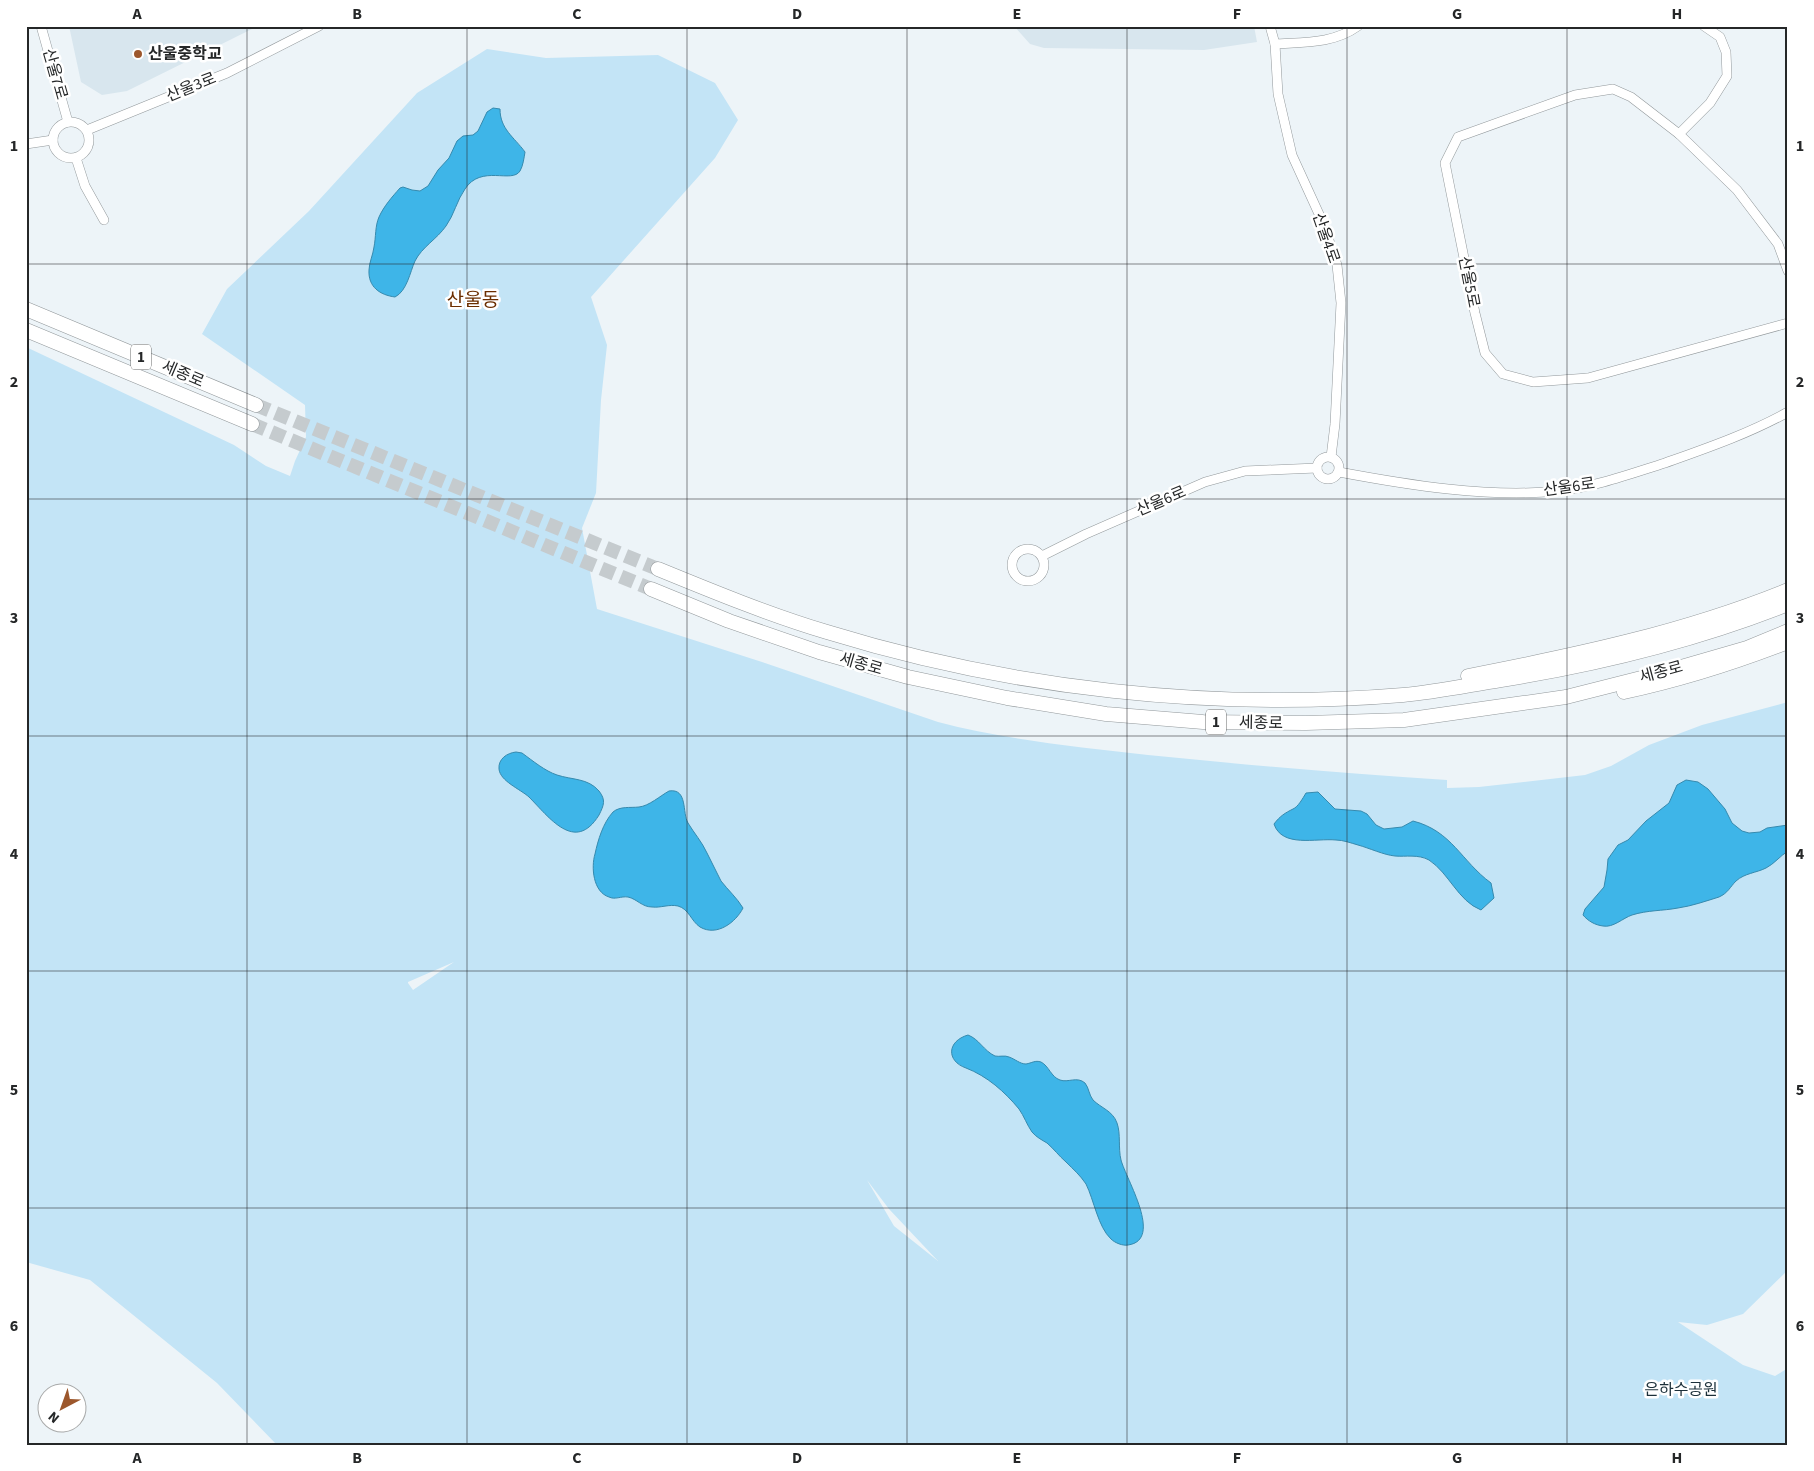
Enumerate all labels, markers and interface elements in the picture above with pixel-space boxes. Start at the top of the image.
text: A [131,3,142,25]
text: B [352,3,362,25]
text: C [572,3,582,25]
text: D [792,3,802,25]
text: E [1013,3,1021,25]
text: F [1233,3,1241,25]
text: G [1452,3,1462,25]
text: H [1672,3,1682,25]
place label: 산울중학교 [148,43,222,65]
street label: 산울7로 [37,46,73,102]
marker: 산울중학교 [132,48,144,60]
street label: 산울3로 [163,67,220,107]
text: 1 [10,135,18,157]
text: 1 [1796,135,1804,157]
street label: 산울4로 [1307,210,1345,266]
street label: 산울5로 [1453,254,1485,310]
district label: 산울동 [447,287,499,314]
road number: 1 [131,344,151,370]
street label: 세종로 [158,355,208,393]
text: 2 [10,371,18,393]
text: 2 [1796,371,1804,393]
street label: 산울6로 [1542,472,1597,502]
street label: 산울6로 [1133,481,1190,521]
text: 3 [10,607,18,629]
text: 3 [1796,607,1804,629]
street label: 세종로 [837,647,886,681]
street label: 세종로 [1637,656,1685,688]
road number: 1 [1206,710,1226,734]
street label: 세종로 [1239,712,1284,734]
text: 4 [10,843,19,865]
text: 4 [1796,843,1805,865]
text: 5 [10,1079,18,1101]
text: 5 [1796,1079,1804,1101]
text: 6 [10,1315,18,1337]
text: 6 [1796,1315,1804,1337]
park label: 은하수공원 [1644,1379,1718,1401]
north arrow [38,1384,88,1434]
text: N [44,1406,64,1428]
text: A [131,1447,142,1469]
text: B [352,1447,362,1469]
text: C [572,1447,582,1469]
text: D [792,1447,802,1469]
text: E [1013,1447,1021,1469]
text: F [1233,1447,1241,1469]
text: G [1452,1447,1462,1469]
text: H [1672,1447,1682,1469]

